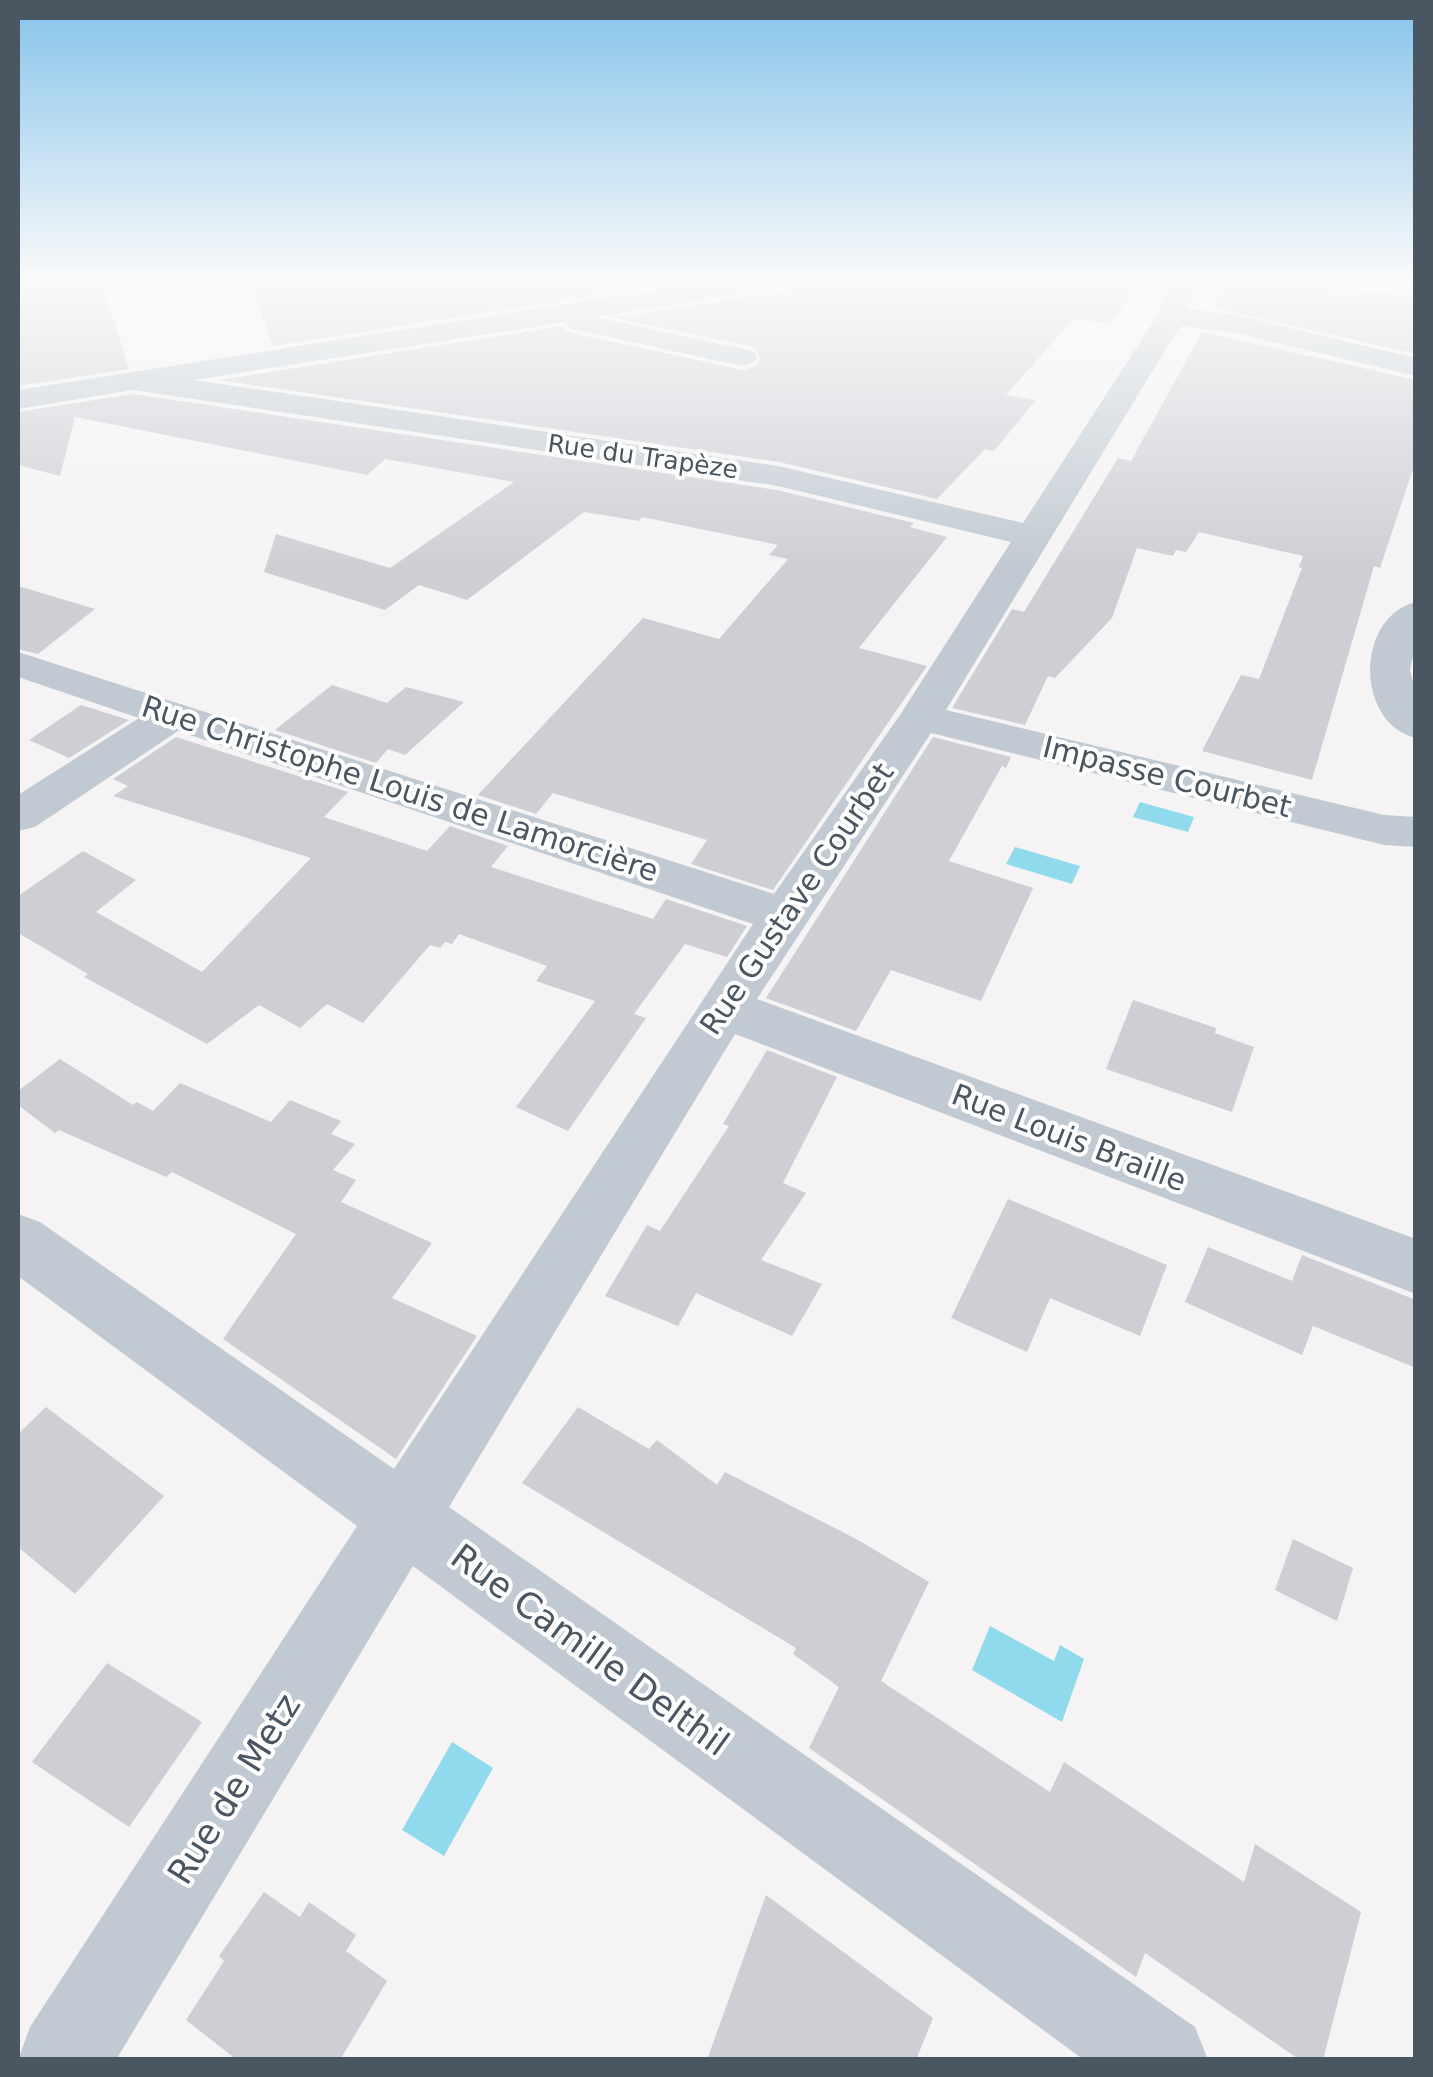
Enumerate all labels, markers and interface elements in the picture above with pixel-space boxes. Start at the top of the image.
street label: Rue du Trapèze [546,429,740,484]
street label: Rue Christophe Louis de Lamorcière [138,688,663,889]
street label: Impasse Courbet [1039,729,1295,824]
street label: Rue Gustave Courbet [693,756,901,1041]
street label: Rue Louis Braille [947,1077,1191,1198]
street label: Rue Camille Delthil [444,1536,736,1764]
street label: Rue de Metz [160,1687,308,1891]

